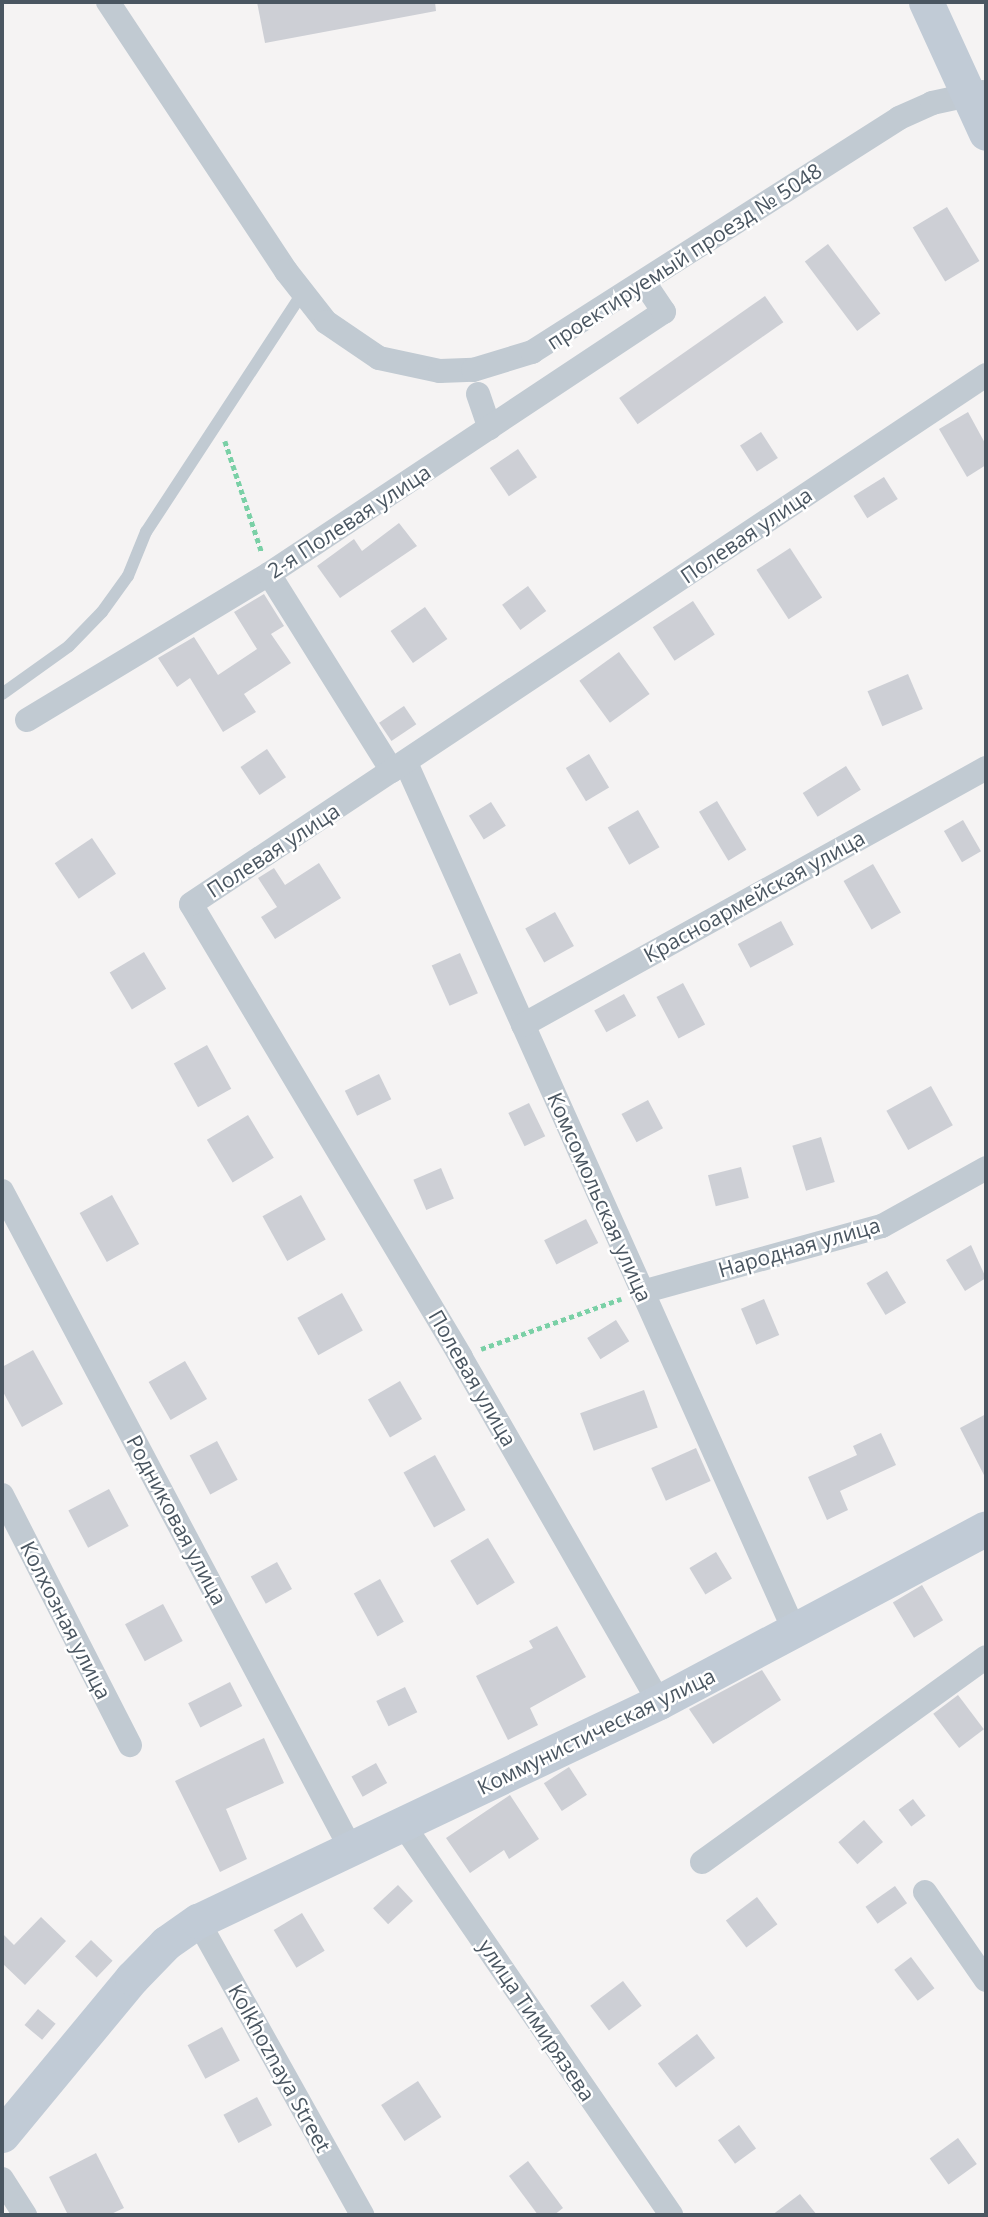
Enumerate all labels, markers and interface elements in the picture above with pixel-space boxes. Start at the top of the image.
street label: проектируемый проезд № 5048 [542,158,826,354]
street label: 2-я Полевая улица [263,459,435,583]
street label: Полевая улица [675,482,817,588]
street label: Полевая улица [202,798,344,902]
street label: Красноармейская улица [639,825,869,967]
street label: Комсомольская улица [542,1088,658,1306]
street label: Народная улица [715,1212,883,1282]
street label: Полевая улица [424,1305,522,1451]
street label: Родниковая улица [122,1431,232,1609]
street label: Колхозная улица [15,1537,117,1703]
street label: Коммунистическая улица [473,1662,719,1800]
street label: улица Тимирязева [473,1934,601,2106]
street label: Kolkhoznaya Street [223,1980,337,2156]

